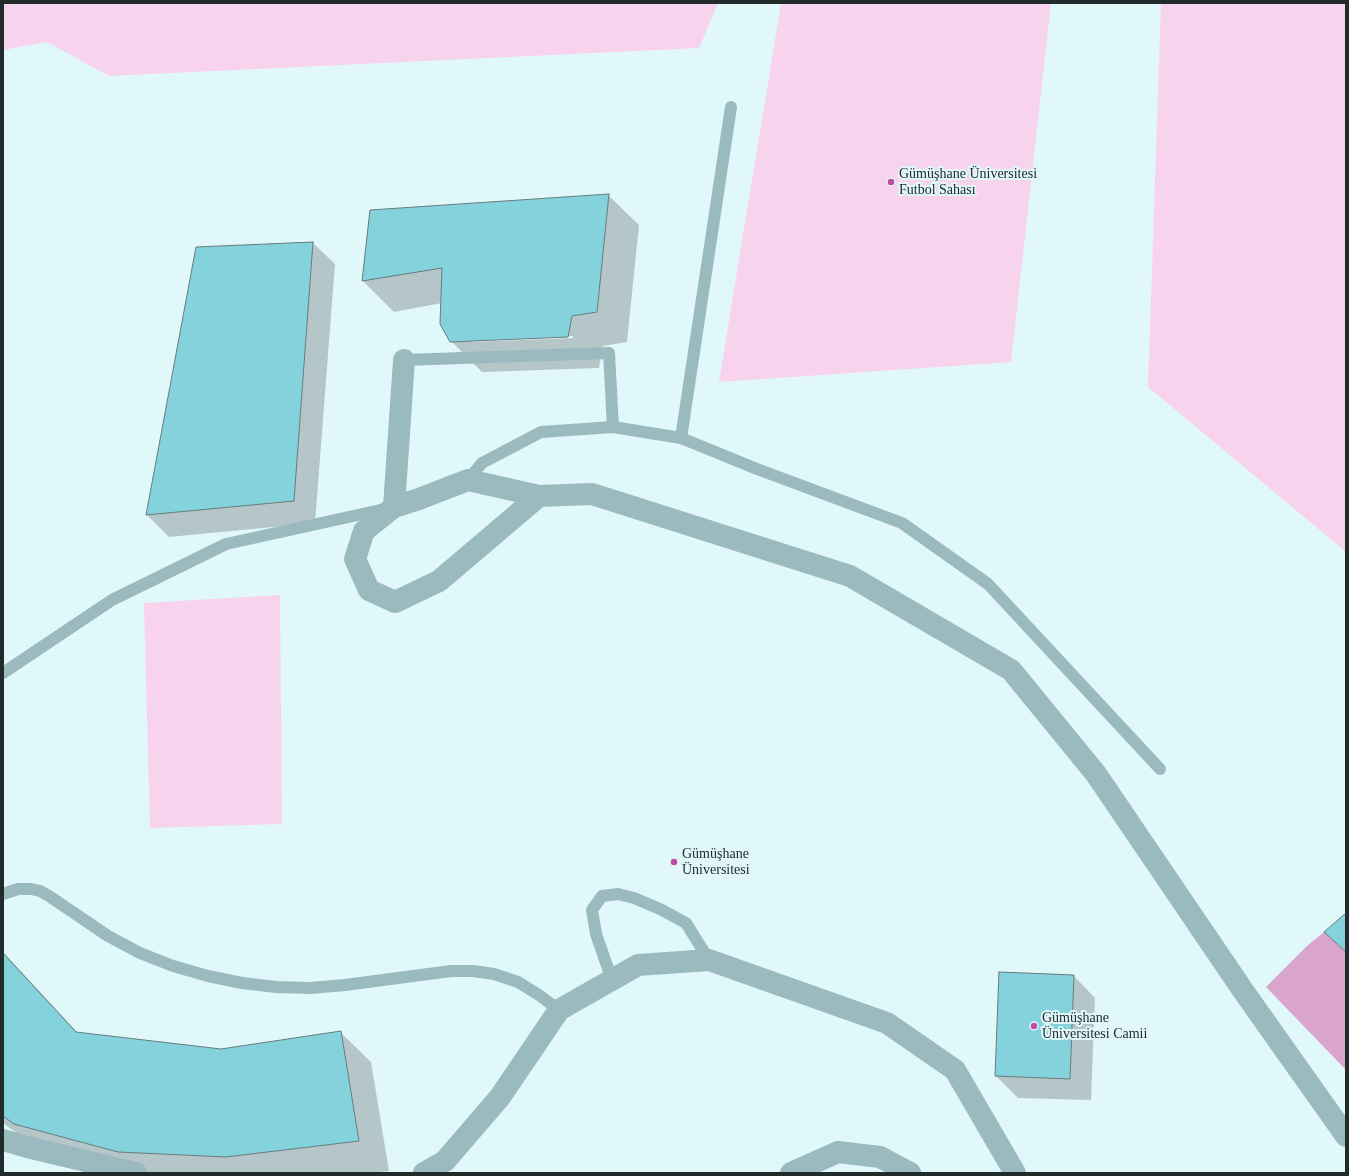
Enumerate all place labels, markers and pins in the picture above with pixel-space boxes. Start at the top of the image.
place label: Gümüşhane Üniversitesi Futbol Sahası [899,166,1037,198]
marker: Gümüşhane Üniversitesi Futbol Sahası [886,177,896,187]
place label: Gümüşhane Üniversitesi [682,846,750,878]
marker: Gümüşhane Üniversitesi [669,857,679,867]
place label: Gümüşhane Üniversitesi Camii [1042,1010,1147,1042]
marker: Gümüşhane Üniversitesi Camii [1029,1021,1039,1031]

